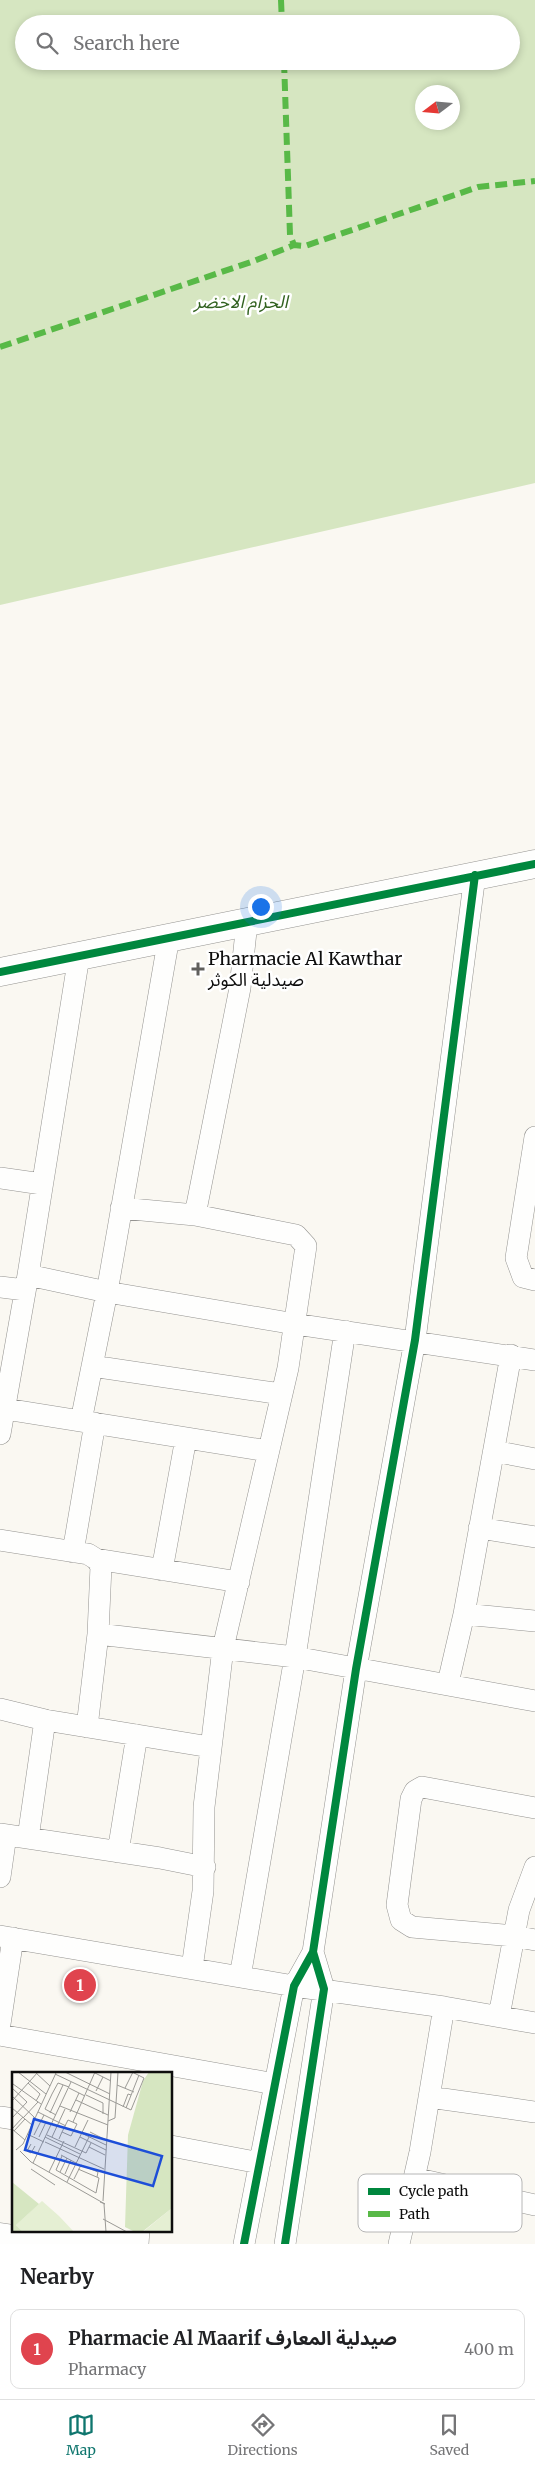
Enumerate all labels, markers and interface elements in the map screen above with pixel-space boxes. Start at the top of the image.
search box [15,15,520,70]
icon: search [33,29,61,57]
text: Search here [73,31,180,55]
north arrow [415,85,460,130]
park label: الحزام الاخضر [192,290,290,316]
your location [248,894,274,920]
place label: Pharmacie Al Kawthar صيدلية الكوثر [207,947,402,991]
marker: Pharmacie Al Kawthar صيدلية الكوثر [192,963,204,975]
pin: 1 [64,1966,96,2004]
inset map [12,2072,172,2232]
legend [358,2174,522,2232]
text: Cycle path [399,2182,469,2200]
text: Path [399,2205,430,2223]
text: Nearby [20,2263,94,2290]
text: Pharmacie Al Maarif صيدلية المعارف [68,2326,397,2350]
text: 1 [33,2339,41,2359]
text: 400 m [464,2339,514,2359]
text: Pharmacy [68,2359,146,2379]
tab: Map [66,2411,96,2459]
tab: Directions [228,2411,298,2459]
tab: Saved [429,2411,469,2459]

